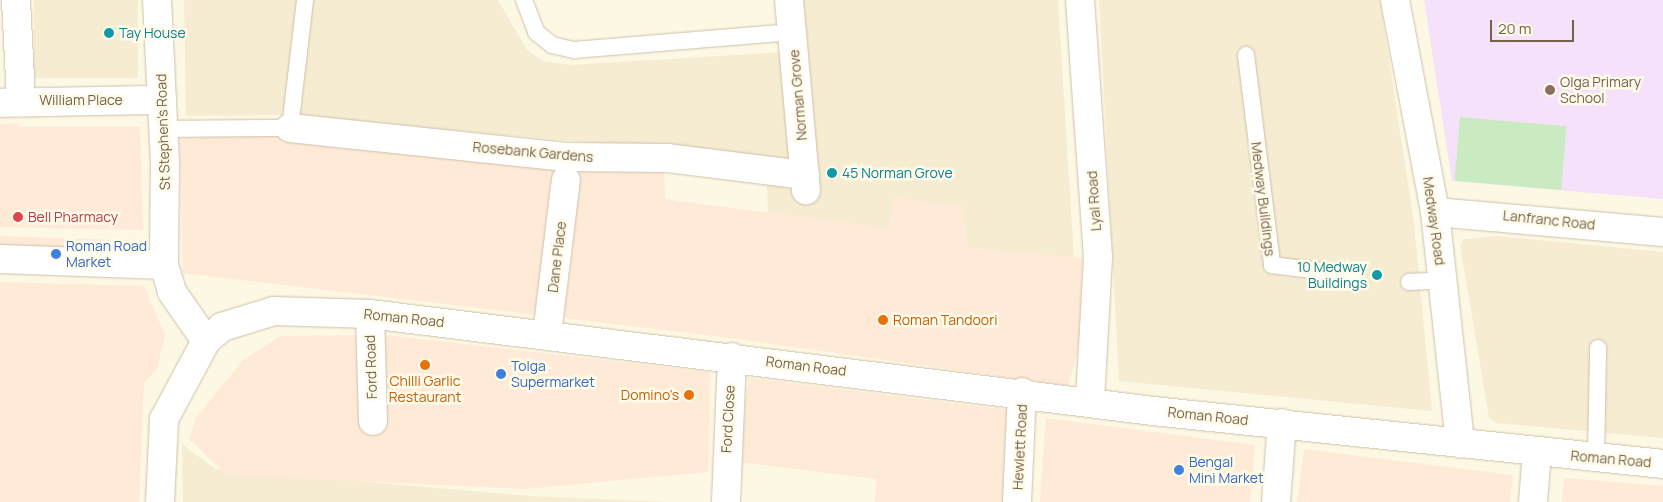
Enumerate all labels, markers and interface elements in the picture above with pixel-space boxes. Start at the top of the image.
scale bar [1493,10,1577,42]
text: 20 m [1498,18,1531,39]
place label: Tay House [119,25,186,41]
marker: Tay House [103,27,115,39]
street label: Norman Grove [786,49,810,141]
street label: St Stephen's Road [153,73,173,191]
place label: Olga Primary School [1560,74,1641,106]
marker: Olga Primary School [1544,84,1556,96]
street label: William Place [39,92,123,108]
street label: Rosebank Gardens [472,138,594,166]
street label: Medway Buildings [1248,141,1278,257]
place label: 45 Norman Grove [842,165,953,181]
marker: 45 Norman Grove [826,167,838,179]
street label: Lyal Road [1084,170,1104,232]
street label: Medway Road [1419,176,1449,266]
street label: Lanfranc Road [1502,207,1596,233]
place label: Bell Pharmacy [28,209,118,225]
marker: Bell Pharmacy [12,211,24,223]
street label: Dane Place [544,220,570,294]
place label: Roman Road Market [66,238,147,270]
marker: Roman Road Market [50,248,62,260]
place label: 10 Medway Buildings [1297,259,1367,292]
marker: 10 Medway Buildings [1371,269,1383,281]
street label: Roman Road [363,305,445,331]
place label: Roman Tandoori [893,312,997,328]
marker: Roman Tandoori [877,314,889,326]
street label: Ford Road [361,335,381,399]
street label: Roman Road [765,353,847,379]
place label: Tolga Supermarket [511,358,595,391]
marker: Chilli Garlic Restaurant [419,359,431,371]
marker: Tolga Supermarket [495,368,507,380]
place label: Chilli Garlic Restaurant [389,373,461,406]
street label: Ford Close [718,385,738,453]
place label: Domino's [621,387,679,403]
marker: Domino's [683,389,695,401]
street label: Roman Road [1167,403,1249,429]
street label: Hewlett Road [1009,404,1031,490]
street label: Roman Road [1570,447,1652,471]
place label: Bengal Mini Market [1189,454,1264,487]
marker: Bengal Mini Market [1173,464,1185,476]

